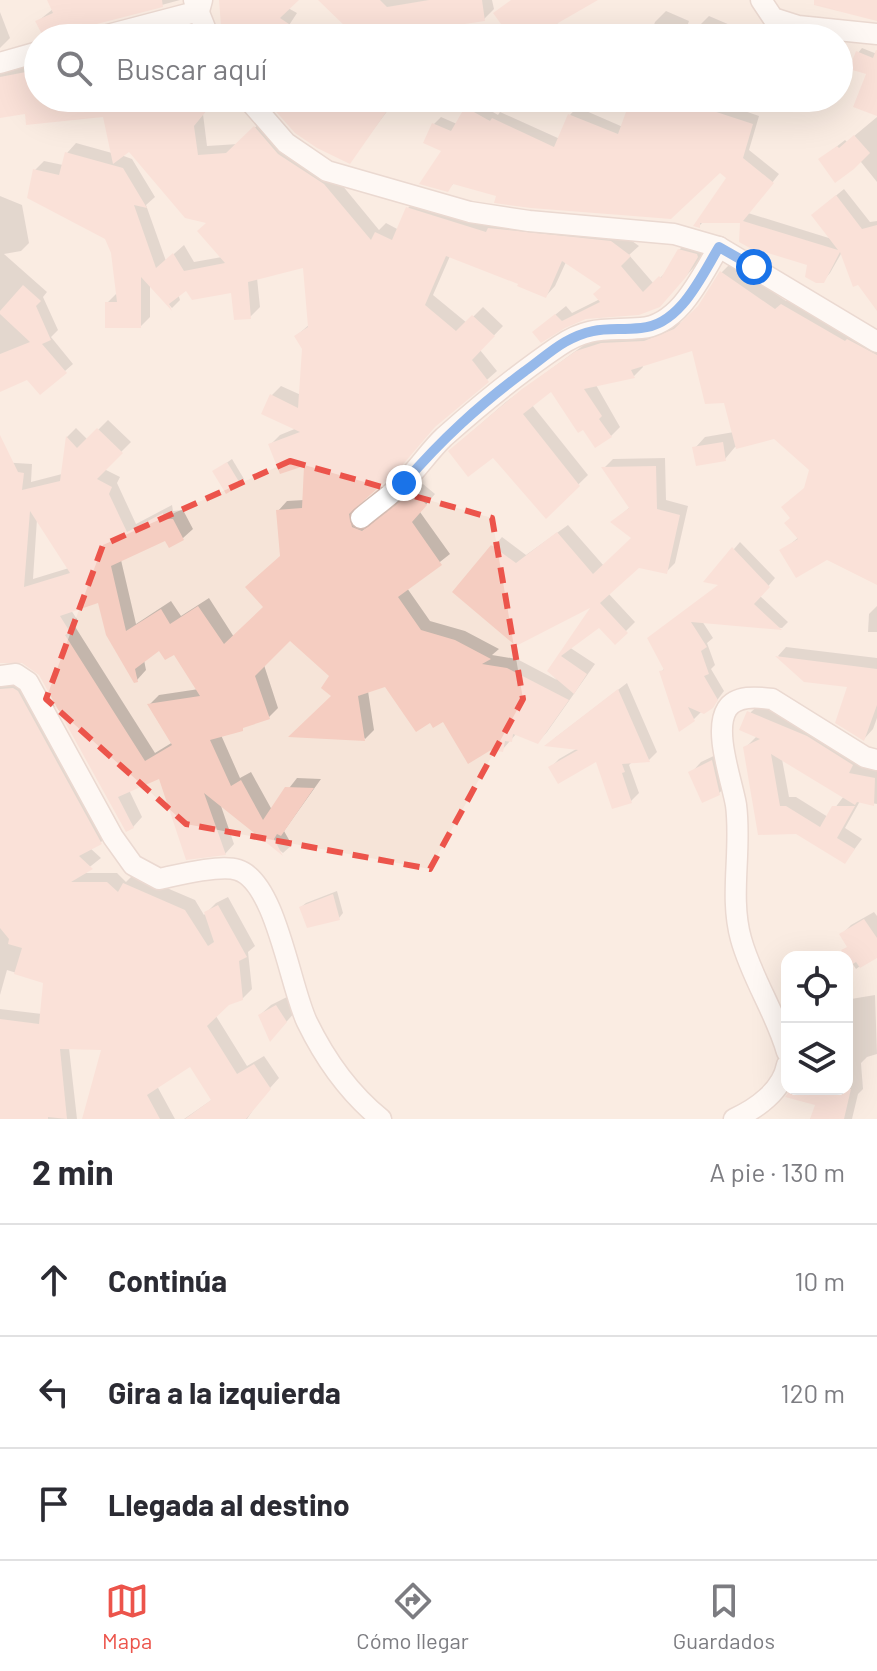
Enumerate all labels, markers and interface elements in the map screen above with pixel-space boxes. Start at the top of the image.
search box [24,24,853,112]
icon: search [52,46,96,90]
text: Buscar aquí [116,50,267,86]
route start [736,249,772,285]
route end [386,465,422,501]
map controls [781,951,853,1095]
button: locate [781,951,853,1023]
button: layers [781,1023,853,1095]
text: 2 min [32,1151,114,1192]
text: A pie · 130 m [709,1156,845,1187]
icon: ahead [32,1258,76,1302]
text: Continúa [108,1262,227,1298]
text: 10 m [795,1265,845,1296]
icon: left [32,1370,76,1414]
text: Gira a la izquierda [108,1374,341,1410]
text: 120 m [781,1377,845,1408]
icon: arrive [32,1482,76,1526]
text: Llegada al destino [108,1486,350,1522]
tab: Mapa [102,1579,152,1653]
tab: Cómo llegar [356,1579,469,1653]
tab: Guardados [673,1579,775,1653]

